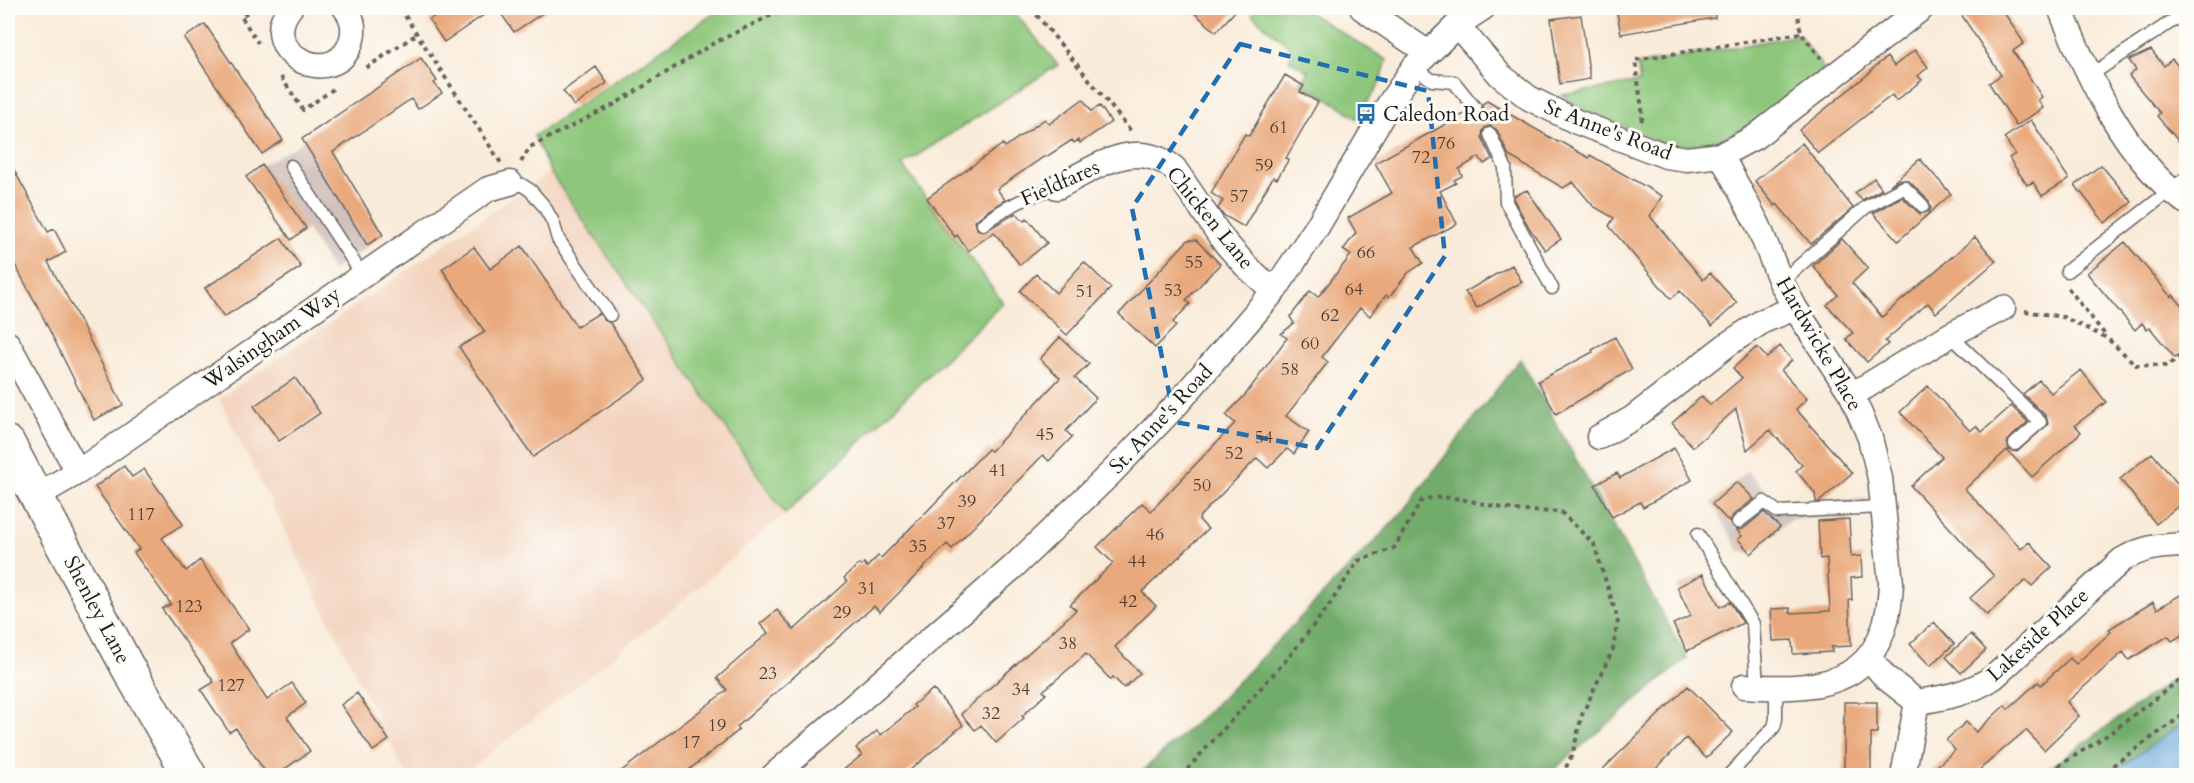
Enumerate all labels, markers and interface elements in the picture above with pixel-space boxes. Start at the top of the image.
street label: St Anne's Road [1540,92,1676,168]
place label: Caledon Road [1383,100,1509,129]
bus stop icon: Caledon Road [1354,102,1378,126]
house number: 61 [1270,115,1288,140]
house number: 76 [1437,131,1455,156]
house number: 72 [1412,145,1430,170]
street label: Fieldfares [1016,153,1104,213]
house number: 59 [1255,153,1273,178]
street label: Chicken Lane [1160,160,1260,276]
house number: 57 [1230,184,1248,209]
house number: 66 [1357,240,1375,265]
house number: 55 [1185,250,1203,275]
street label: Hardwicke Place [1769,272,1869,416]
house number: 64 [1345,277,1363,302]
house number: 53 [1164,278,1182,303]
house number: 51 [1076,279,1094,304]
street label: Walsingham Way [197,280,347,397]
house number: 62 [1321,303,1339,328]
house number: 60 [1301,331,1319,356]
house number: 58 [1281,357,1299,382]
street label: St. Anne's Road [1103,358,1219,480]
house number: 45 [1036,422,1054,447]
house number: 54 [1255,425,1273,450]
house number: 52 [1225,441,1243,466]
house number: 41 [989,458,1007,483]
house number: 50 [1193,473,1211,498]
house number: 39 [958,489,976,514]
house number: 117 [127,502,155,527]
house number: 37 [937,511,955,536]
house number: 46 [1146,522,1164,547]
house number: 35 [909,534,927,559]
house number: 44 [1128,549,1146,574]
street label: Shenley Lane [56,551,138,669]
house number: 31 [858,576,876,601]
street label: Lakeside Place [1981,581,2095,689]
house number: 42 [1119,589,1137,614]
house number: 123 [175,594,203,619]
house number: 29 [833,600,851,625]
house number: 38 [1059,631,1077,656]
house number: 23 [759,661,777,686]
house number: 127 [217,673,245,698]
house number: 34 [1012,677,1030,702]
house number: 32 [982,701,1000,726]
house number: 19 [708,713,726,738]
house number: 17 [682,730,700,755]

